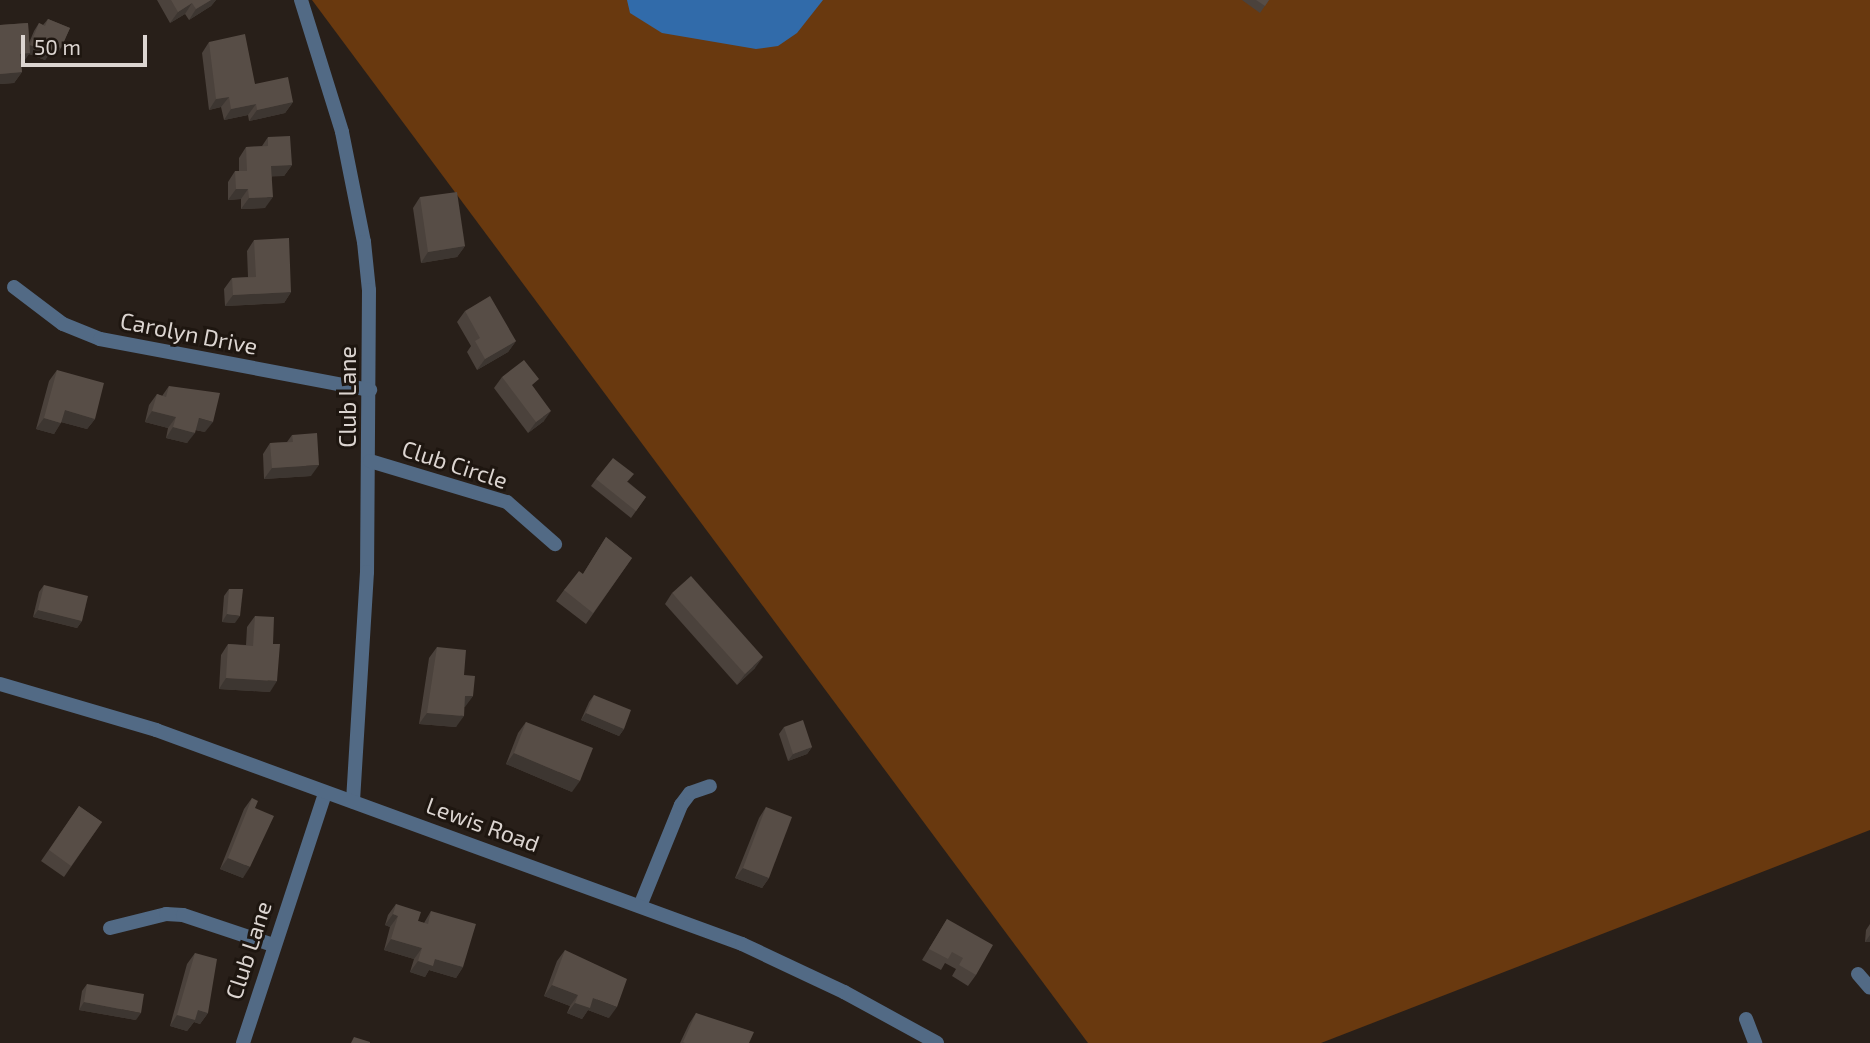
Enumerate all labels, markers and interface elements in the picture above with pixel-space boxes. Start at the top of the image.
scale bar [24,21,150,65]
text: 50 m [34,34,81,59]
street label: Carolyn Drive [118,306,260,360]
street label: Club Lane [333,346,361,448]
street label: Club Circle [399,434,511,494]
street label: Lewis Road [423,791,543,857]
street label: Club Lane [219,897,277,1003]

